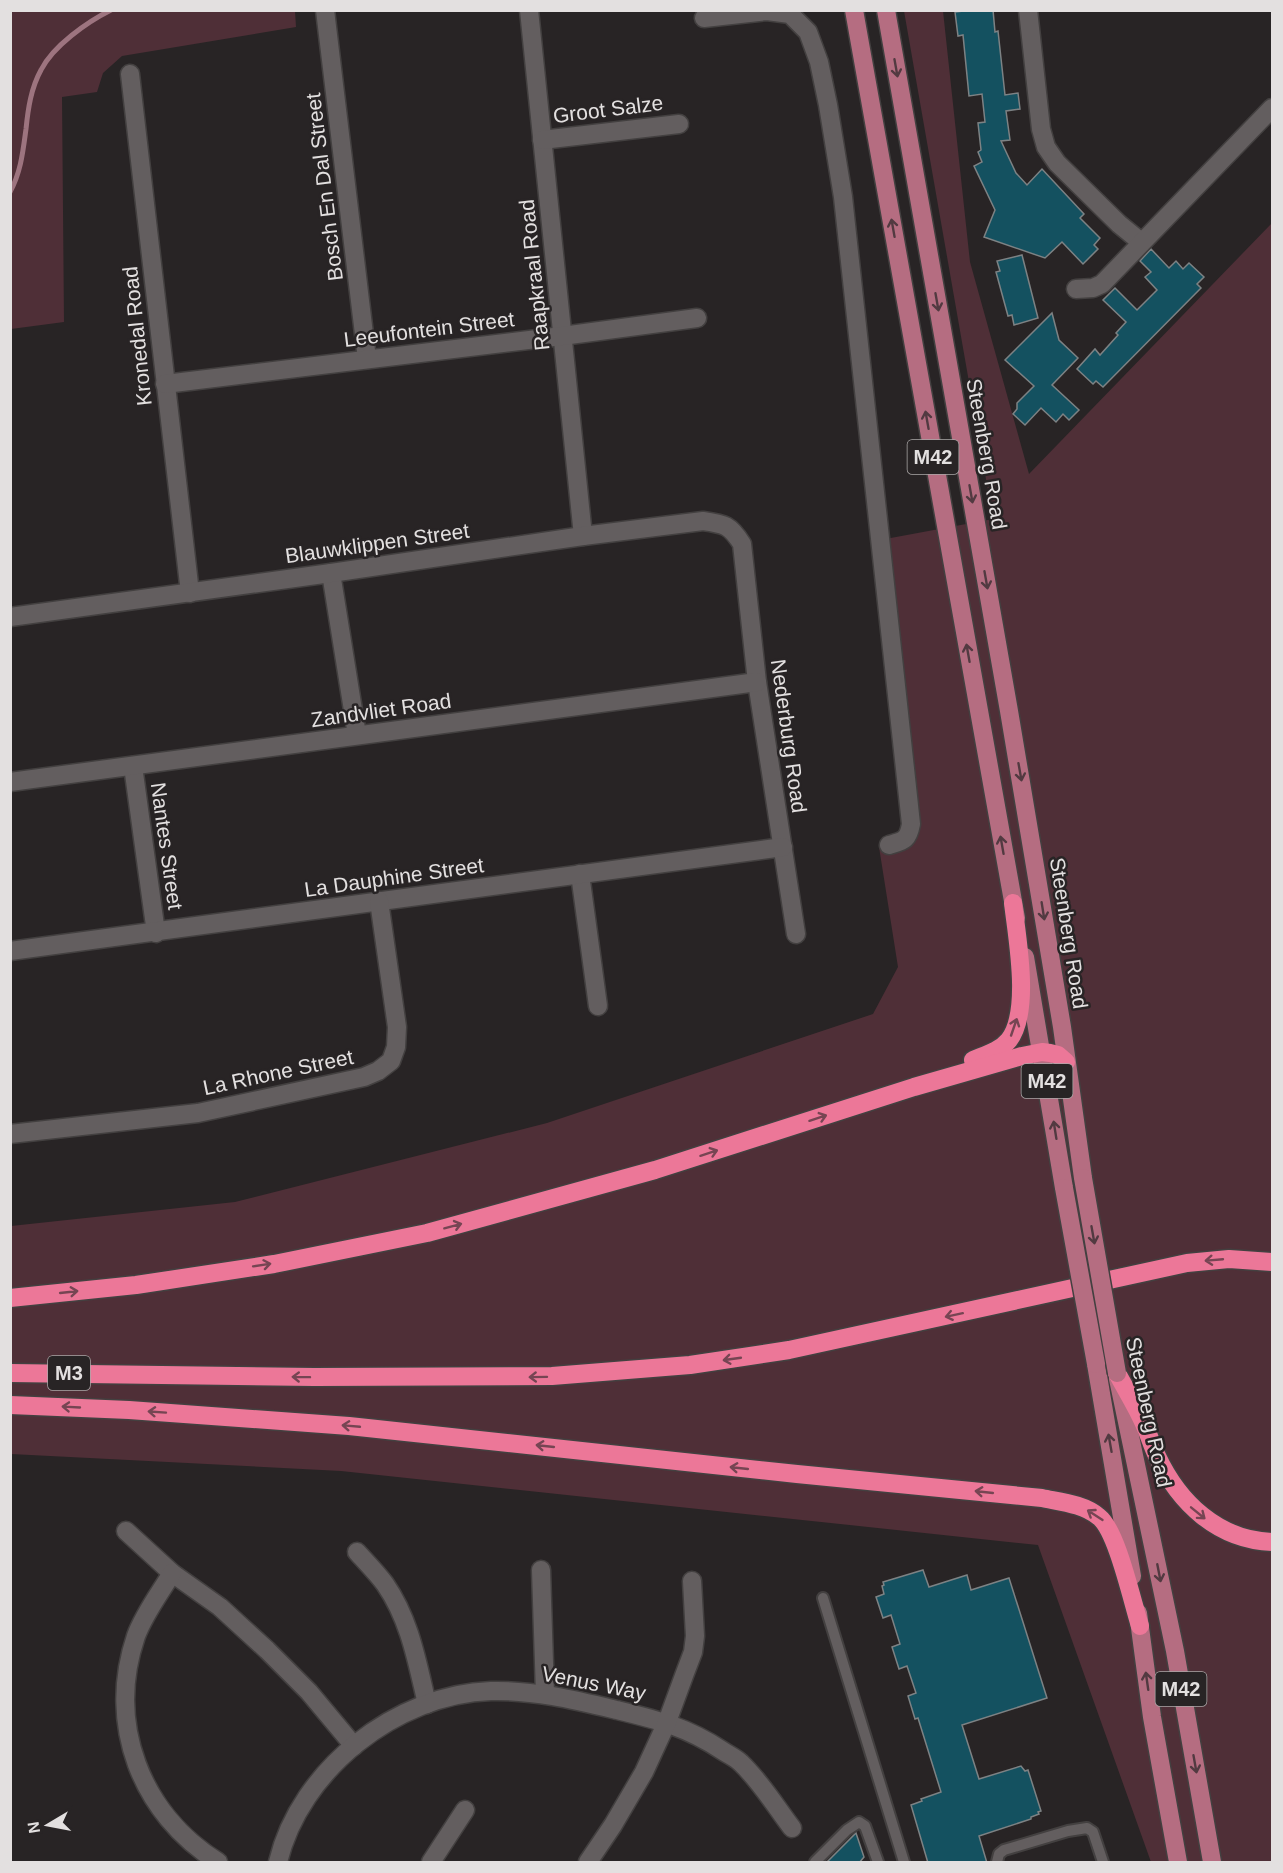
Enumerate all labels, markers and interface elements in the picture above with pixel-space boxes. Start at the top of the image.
one-way arrow [891,58,902,77]
street label: Groot Salze [552,91,664,127]
street label: Bosch En Dal Street [301,92,347,282]
street label: Raapkraal Road [515,198,553,352]
one-way arrow [887,218,898,238]
street label: Kronedal Road [118,265,156,407]
one-way arrow [932,291,943,311]
street label: Leeufontein Street [342,307,516,351]
street label: Steenberg Road [962,377,1012,531]
one-way arrow [921,410,932,430]
road number: M42 [908,440,958,474]
one-way arrow [966,483,977,503]
street label: Blauwklippen Street [283,519,471,567]
one-way arrow [981,569,992,589]
one-way arrow [962,644,973,664]
street label: Nederburg Road [767,658,811,814]
street label: Zandvliet Road [309,689,453,731]
one-way arrow [1014,761,1025,781]
street label: Nantes Street [147,781,187,911]
one-way arrow [996,836,1007,856]
street label: La Dauphine Street [303,853,485,901]
street label: Steenberg Road [1046,856,1092,1010]
one-way arrow [1037,901,1048,921]
one-way arrow [1010,1018,1021,1036]
street label: La Rhone Street [201,1045,355,1099]
road number: M42 [1022,1064,1072,1098]
one-way arrow [808,1111,827,1122]
one-way arrow [1049,1120,1060,1140]
one-way arrow [699,1147,718,1158]
one-way arrow [443,1219,462,1231]
one-way arrow [1088,1225,1099,1245]
one-way arrow [1205,1255,1225,1266]
one-way arrow [251,1260,271,1271]
one-way arrow [58,1286,78,1297]
one-way arrow [945,1309,964,1321]
street label: Steenberg Road [1122,1335,1176,1489]
one-way arrow [722,1353,742,1364]
road number: M3 [48,1356,90,1390]
one-way arrow [291,1371,311,1383]
one-way arrow [528,1371,548,1383]
one-way arrow [61,1402,81,1413]
one-way arrow [147,1406,167,1417]
one-way arrow [342,1420,362,1431]
one-way arrow [1104,1434,1115,1454]
one-way arrow [536,1441,556,1452]
one-way arrow [730,1462,750,1473]
one-way arrow [974,1486,994,1497]
one-way arrow [1190,1506,1206,1519]
one-way arrow [1087,1509,1104,1521]
one-way arrow [1154,1562,1165,1582]
street label: Venus Way [540,1662,648,1704]
one-way arrow [1141,1671,1152,1691]
road number: M42 [1156,1672,1206,1706]
one-way arrow [1190,1754,1201,1774]
north arrow [18,1795,78,1855]
text: N [24,1820,43,1835]

